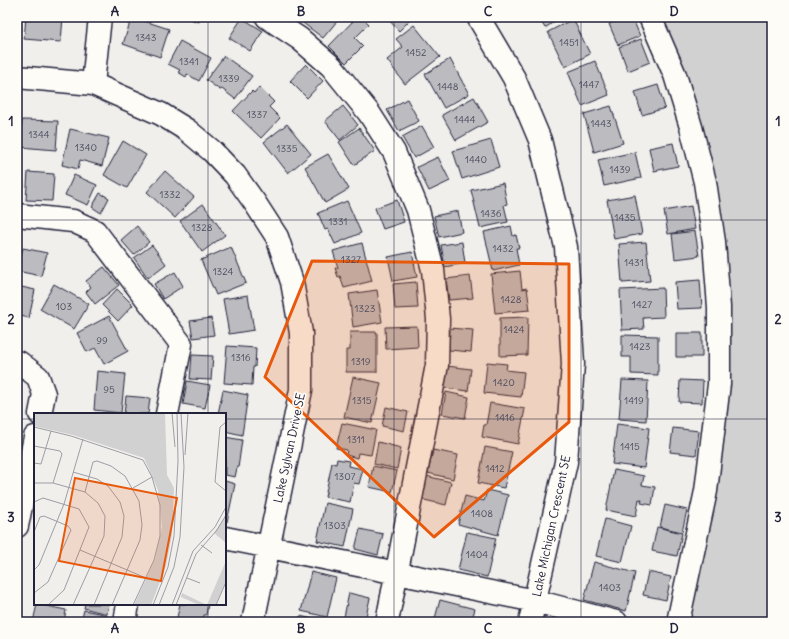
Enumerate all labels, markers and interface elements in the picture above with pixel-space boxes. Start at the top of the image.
text: A [111,3,120,20]
text: B [297,3,306,20]
text: C [484,3,493,20]
text: D [669,3,679,20]
house number: 1343 [135,31,157,44]
house number: 1451 [559,36,579,49]
house number: 1452 [406,46,427,59]
house number: 1341 [179,55,199,68]
house number: 1339 [218,72,240,85]
house number: 1447 [579,78,599,91]
house number: 1448 [437,80,459,93]
house number: 1337 [247,108,267,121]
text: 1 [8,113,14,130]
house number: 1444 [454,113,476,126]
text: 1 [775,113,781,130]
house number: 1443 [590,117,612,130]
house number: 1344 [28,128,50,141]
house number: 1340 [75,141,97,154]
house number: 1335 [276,142,298,155]
house number: 1440 [465,153,487,166]
house number: 1439 [609,163,631,176]
house number: 1332 [160,188,181,201]
house number: 1436 [480,207,502,220]
house number: 1435 [614,211,636,224]
house number: 1331 [328,215,348,228]
house number: 1328 [192,221,213,234]
house number: 1432 [493,242,514,255]
house number: 1327 [341,253,361,266]
house number: 1431 [624,256,644,269]
house number: 1324 [213,265,234,278]
house number: 1428 [501,293,522,306]
house number: 1427 [632,298,652,311]
house number: 103 [56,300,72,313]
house number: 1323 [355,302,376,315]
text: 2 [7,311,15,328]
text: 2 [774,311,782,328]
house number: 1424 [504,323,525,336]
house number: 99 [96,334,108,347]
house number: 1423 [630,340,651,353]
house number: 1316 [231,351,251,364]
house number: 1319 [351,355,371,368]
house number: 1420 [493,376,515,389]
house number: 95 [103,383,115,396]
street label: Lake Sylvan Drive SE [270,392,308,504]
house number: 1315 [352,394,372,407]
house number: 1419 [624,394,644,407]
house number: 1416 [495,411,515,424]
inset map [34,413,226,605]
house number: 1311 [347,433,365,446]
house number: 1415 [620,440,640,453]
street label: Lake Michigan Crescent SE [529,454,573,598]
house number: 1412 [485,462,505,475]
house number: 1307 [335,470,356,483]
house number: 1408 [471,507,493,520]
text: 3 [7,509,15,526]
text: 3 [774,509,782,526]
house number: 1303 [324,519,346,532]
house number: 1404 [466,548,488,561]
house number: 1403 [599,581,621,594]
text: A [111,620,120,637]
text: B [297,620,306,637]
text: C [484,620,493,637]
text: D [669,620,679,637]

